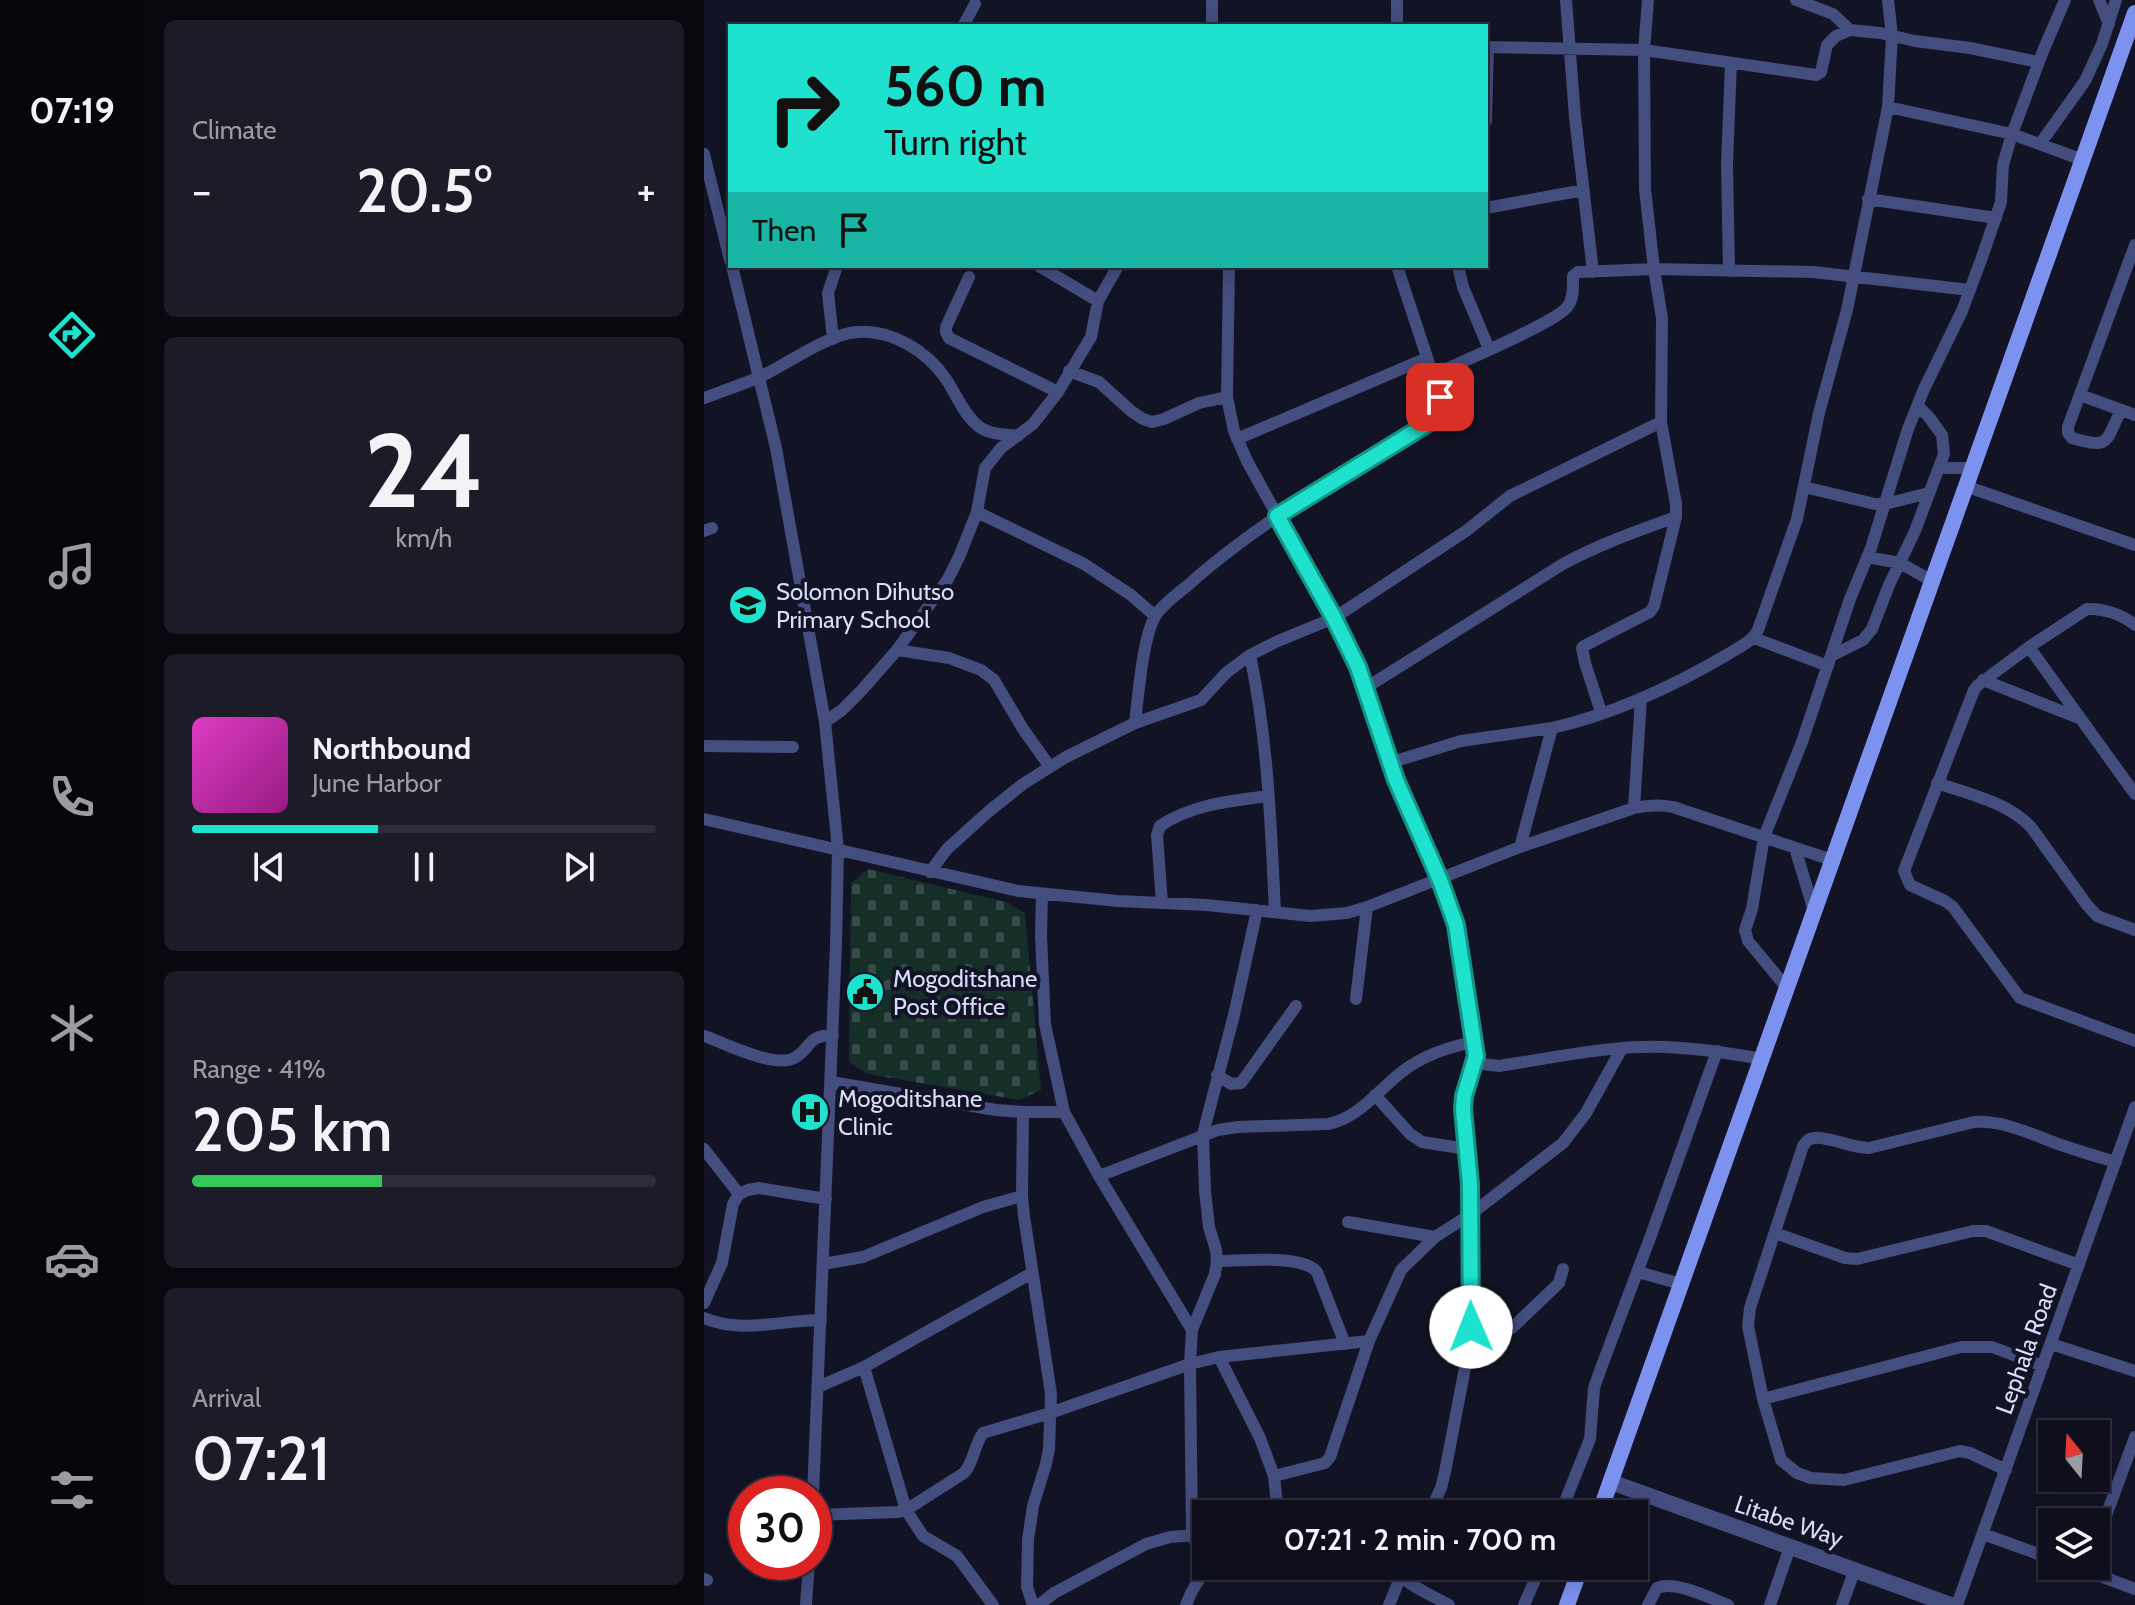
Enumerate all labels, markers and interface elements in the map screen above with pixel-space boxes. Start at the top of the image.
text: 560 m [884,52,1046,120]
icon: right [752,56,856,160]
text: 07:19 [29,88,115,132]
text: Climate [192,114,277,146]
text: Turn right [884,120,1027,164]
text: 20.5° [356,154,492,227]
text: − [192,164,211,217]
text: + [637,164,656,217]
icon: arrive [832,208,876,252]
text: Then [752,212,816,249]
icon: directions [44,307,100,363]
pin [1406,363,1474,431]
icon: arrive [1418,375,1462,419]
text: 24 [364,407,484,533]
text: km/h [396,522,452,554]
icon: music [44,538,100,594]
place label: Solomon Dihutso Primary School [776,577,954,634]
school or university icon: Solomon Dihutso Primary School [727,584,769,626]
text: Northbound [312,730,471,767]
text: June Harbor [312,767,441,799]
icon: phone [44,769,100,825]
icon: previous [247,845,291,889]
icon: pause [402,845,446,889]
icon: next [557,845,601,889]
place label: Mogoditshane Post Office [893,964,1037,1021]
public building icon: Mogoditshane Post Office [844,971,886,1013]
icon: climate [44,1000,100,1056]
text: Range · 41% [192,1053,326,1085]
place label: Mogoditshane Clinic [838,1084,982,1141]
hospital icon: Mogoditshane Clinic [789,1091,831,1133]
text: 205 km [192,1093,392,1166]
icon: car [44,1231,100,1287]
street label: Lephala Road [1989,1280,2063,1418]
position arrow [1429,1285,1513,1369]
text: Arrival [192,1382,261,1414]
north arrow [2038,1420,2110,1492]
map controls [2038,1420,2110,1580]
text: 07:21 [192,1422,330,1495]
icon: filters [44,1462,100,1518]
speed limit sign: 30 [728,1476,832,1580]
street label: Litabe Way [1731,1489,1847,1553]
button: layers [2038,1508,2110,1580]
text: 07:21 · 2 min · 700 m [1284,1521,1556,1558]

